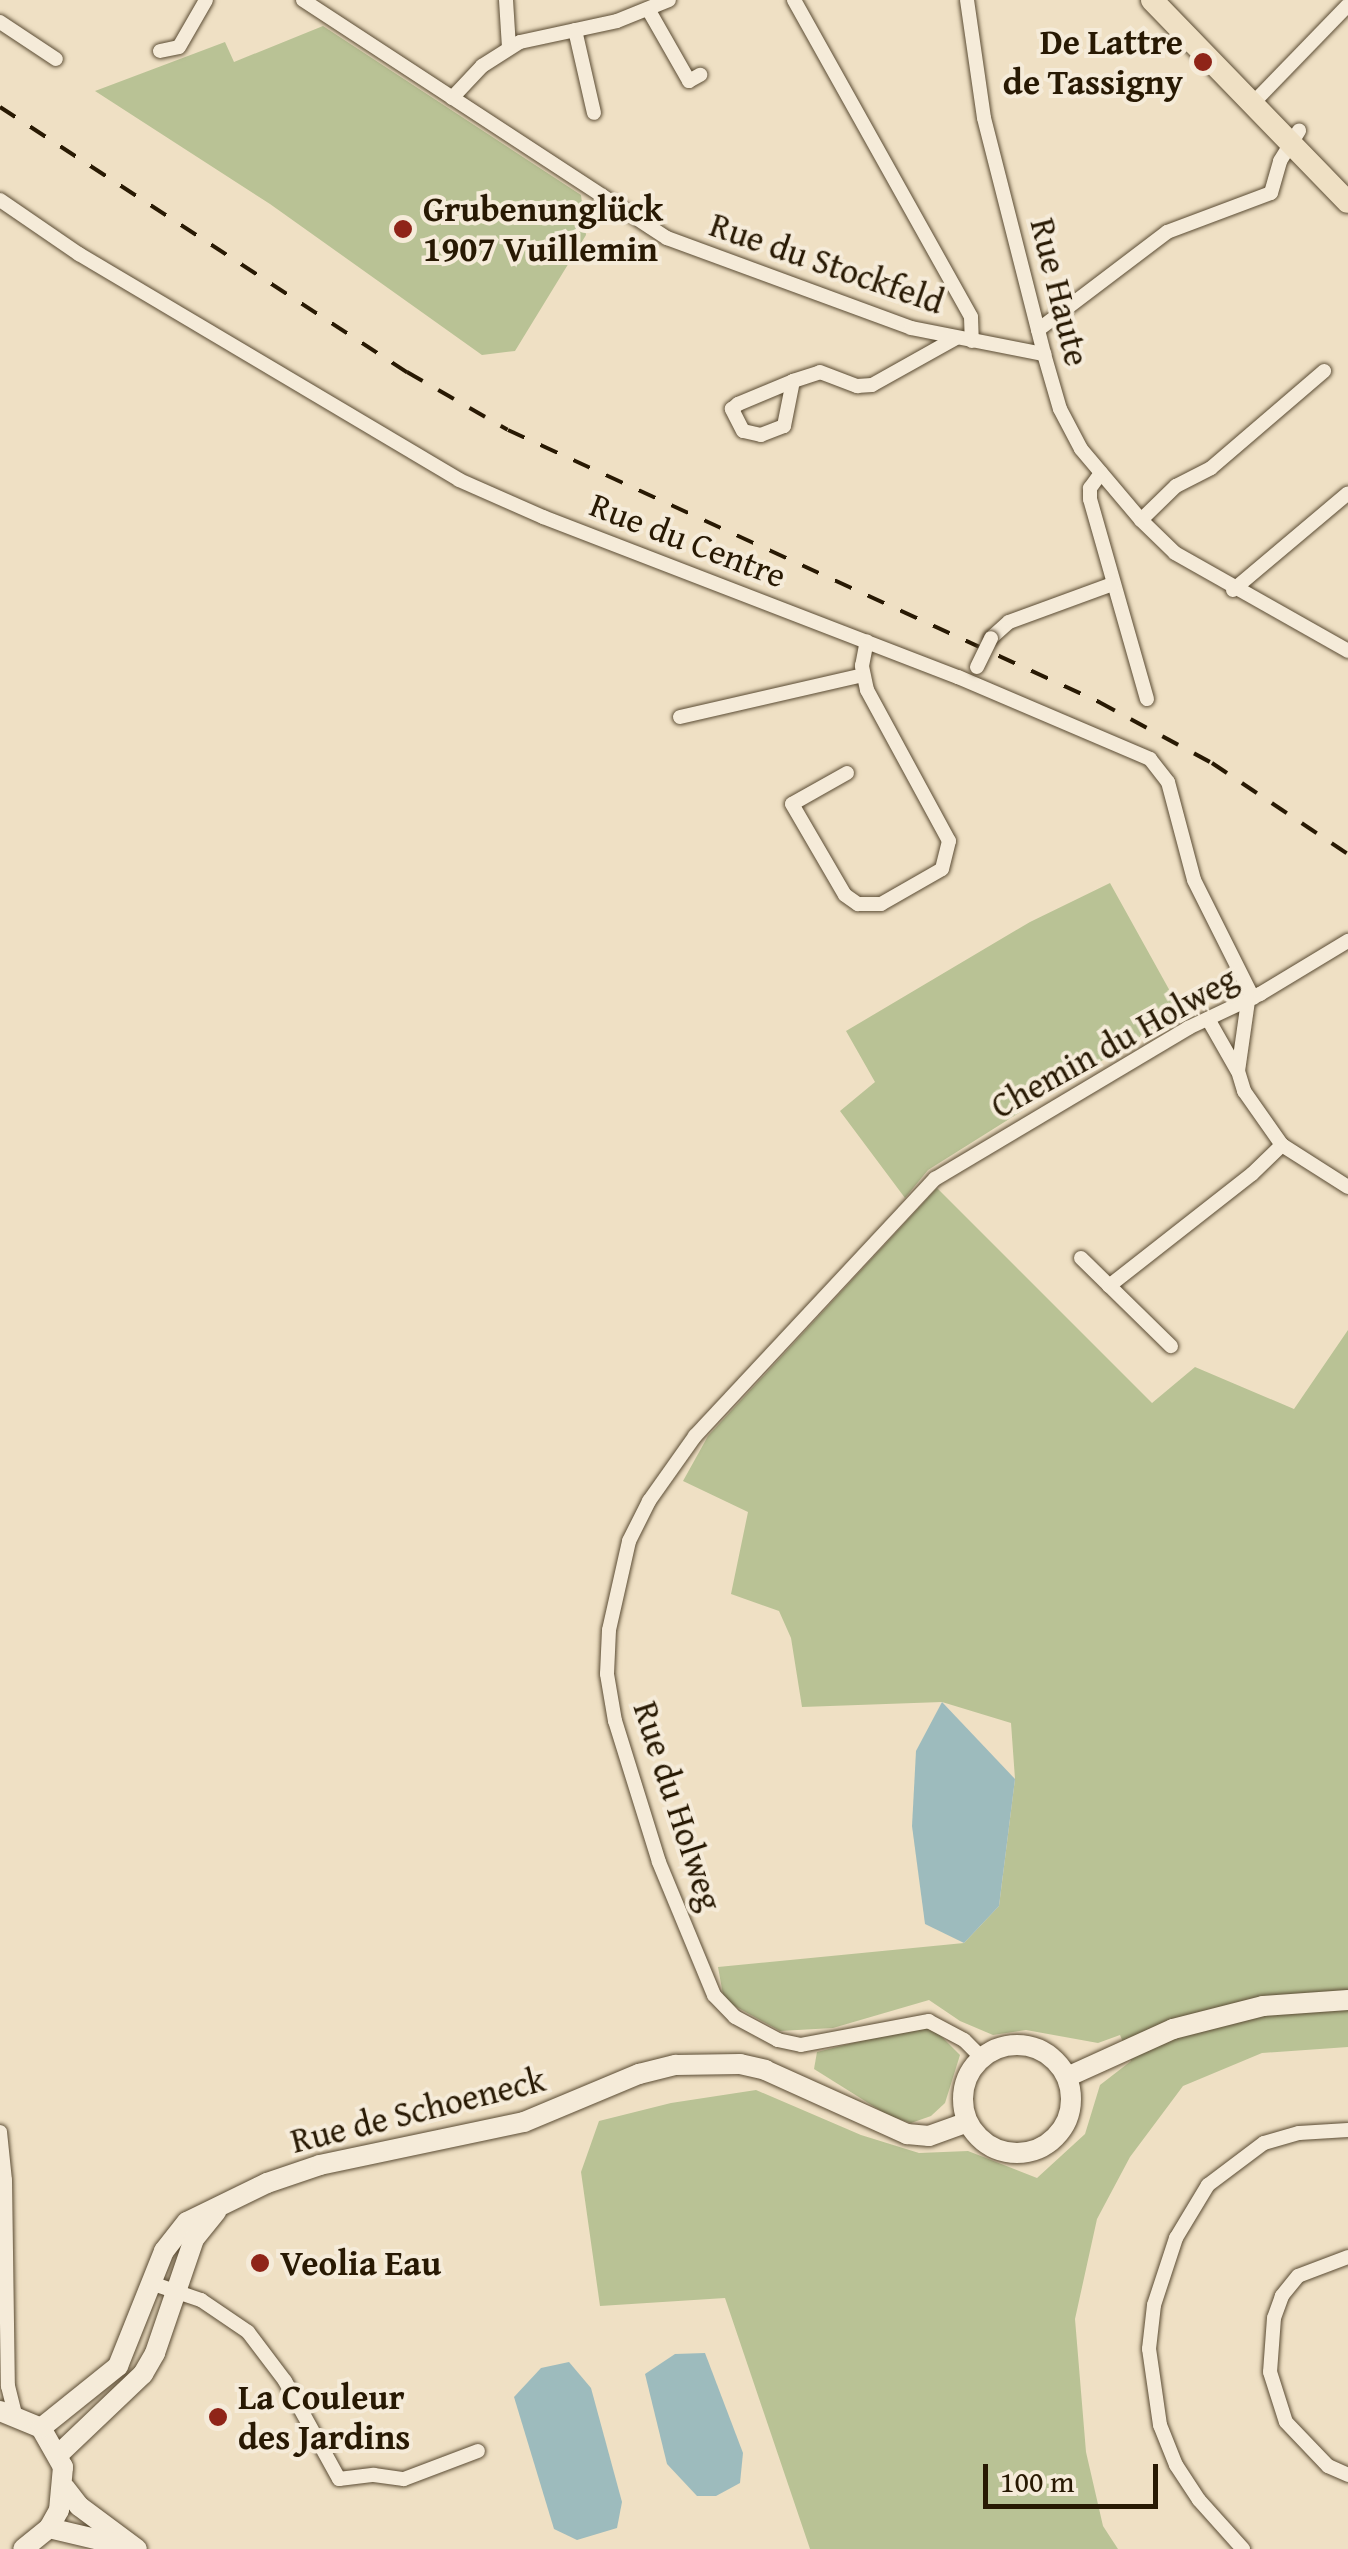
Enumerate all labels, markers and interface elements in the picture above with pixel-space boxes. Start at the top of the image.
place label: De Lattre de Tassigny [1003,21,1183,103]
marker: De Lattre de Tassigny [1192,51,1214,73]
place label: Grubenunglück 1907 Vuillemin [423,188,663,270]
street label: Rue du Stockfeld [704,203,950,323]
street label: Rue Haute [1021,214,1099,370]
marker: Grubenunglück 1907 Vuillemin [392,218,414,240]
street label: Rue du Centre [584,483,792,597]
street label: Chemin du Holweg [984,957,1244,1127]
street label: Rue du Holweg [624,1696,732,1916]
street label: Rue de Schoeneck [286,2058,550,2162]
place label: Veolia Eau [280,2242,441,2284]
marker: Veolia Eau [249,2252,271,2274]
place label: La Couleur des Jardins [238,2376,410,2458]
marker: La Couleur des Jardins [207,2406,229,2428]
scale bar [988,2444,1163,2506]
text: 100 m [1000,2459,1074,2503]

